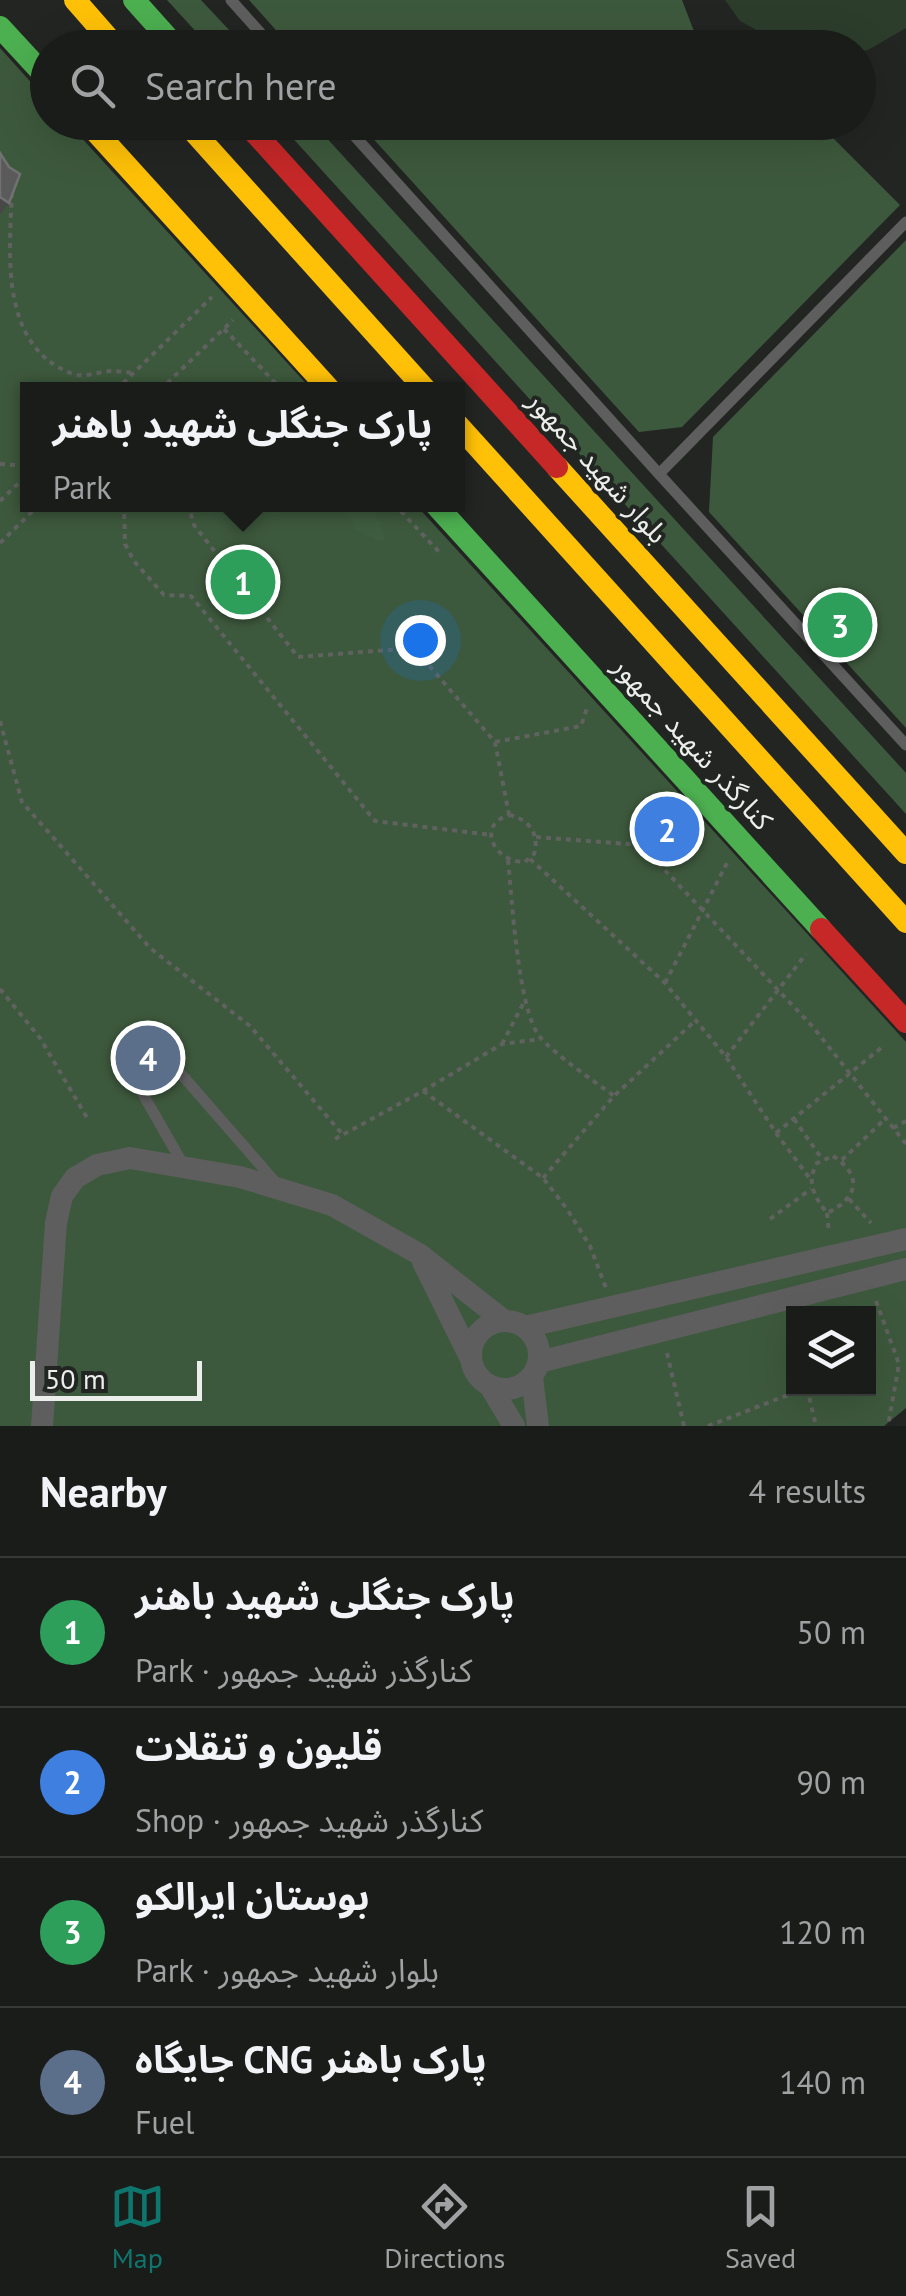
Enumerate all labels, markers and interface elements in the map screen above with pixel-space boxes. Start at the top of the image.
search box [30,30,876,140]
icon: search [65,58,120,113]
text: Search here [145,61,337,110]
popup [20,382,465,512]
street label: بلوار شهید جمهور [519,382,677,551]
text: پارک جنگلی شهید باهنر [53,399,432,448]
text: Park [53,466,112,508]
pin: 1 [210,544,276,620]
pin: 3 [808,588,872,662]
your location [395,615,446,666]
street label: کنارگذر شهید جمهور [605,647,782,838]
pin: 2 [634,792,700,866]
pin: 4 [116,1020,180,1096]
map controls [786,1306,876,1396]
button: layers [786,1306,876,1396]
scale bar [30,1356,202,1400]
text: 50 m [45,1360,106,1397]
text: Nearby [40,1464,167,1519]
text: 4 results [748,1470,866,1512]
text: پارک جنگلی شهید باهنر [135,1571,515,1620]
text: 1 [63,1611,82,1653]
text: 50 m [797,1611,866,1653]
text: Park · کنارگذر شهید جمهور [135,1649,472,1691]
text: قلیون و تنقلات [135,1721,382,1770]
text: 2 [63,1761,82,1803]
text: 90 m [797,1761,866,1803]
text: Shop · کنارگذر شهید جمهور [135,1799,483,1841]
text: بوستان ایرالکو [135,1871,370,1920]
text: 3 [63,1911,82,1953]
text: 120 m [779,1911,866,1953]
text: Park · بلوار شهید جمهور [135,1949,439,1991]
text: جایگاه CNG پارک باهنر [135,2034,487,2083]
text: 4 [63,2061,82,2103]
text: 140 m [779,2061,866,2103]
text: Fuel [135,2101,194,2143]
tab: Map [110,2179,165,2276]
tab: Directions [384,2179,505,2276]
tab: Saved [725,2179,796,2276]

